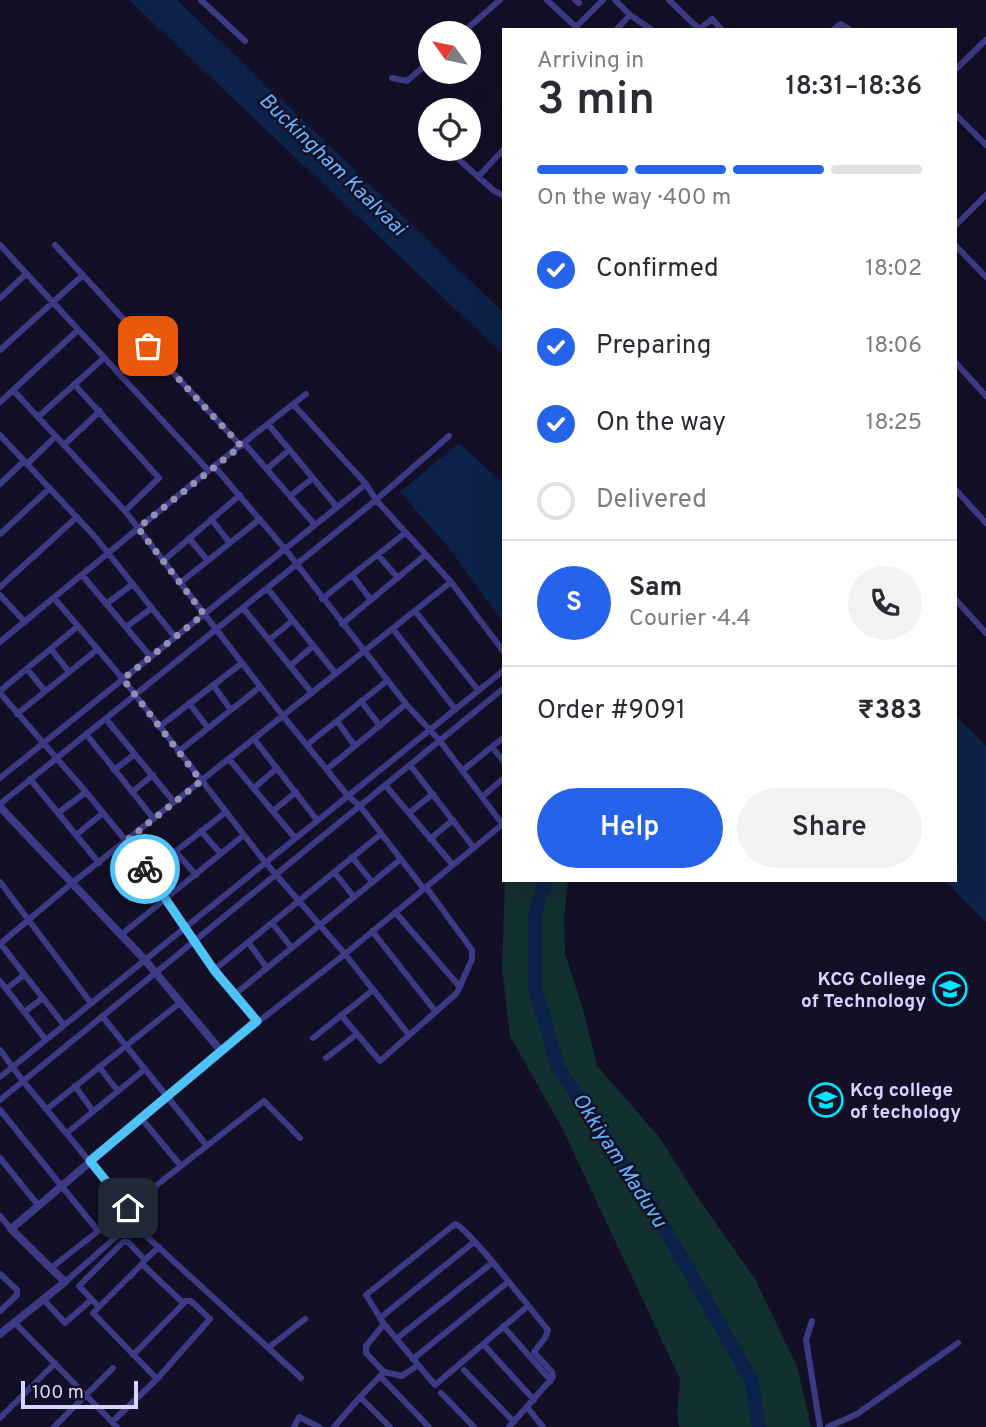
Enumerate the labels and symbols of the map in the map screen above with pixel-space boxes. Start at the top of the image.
north arrow [418,21,481,84]
water label: Buckingham Kaalvaai [253,88,413,244]
pin [118,316,178,376]
courier [110,834,180,904]
place label: KCG College of Technology [801,968,926,1014]
school or university icon: KCG College of Technology [931,970,969,1008]
place label: Kcg college of techology [850,1079,961,1125]
school or university icon: Kcg college of techology [807,1081,845,1119]
water label: Okkiyam Maduvu [565,1088,673,1234]
pin [98,1178,158,1238]
scale bar [21,1378,138,1410]

